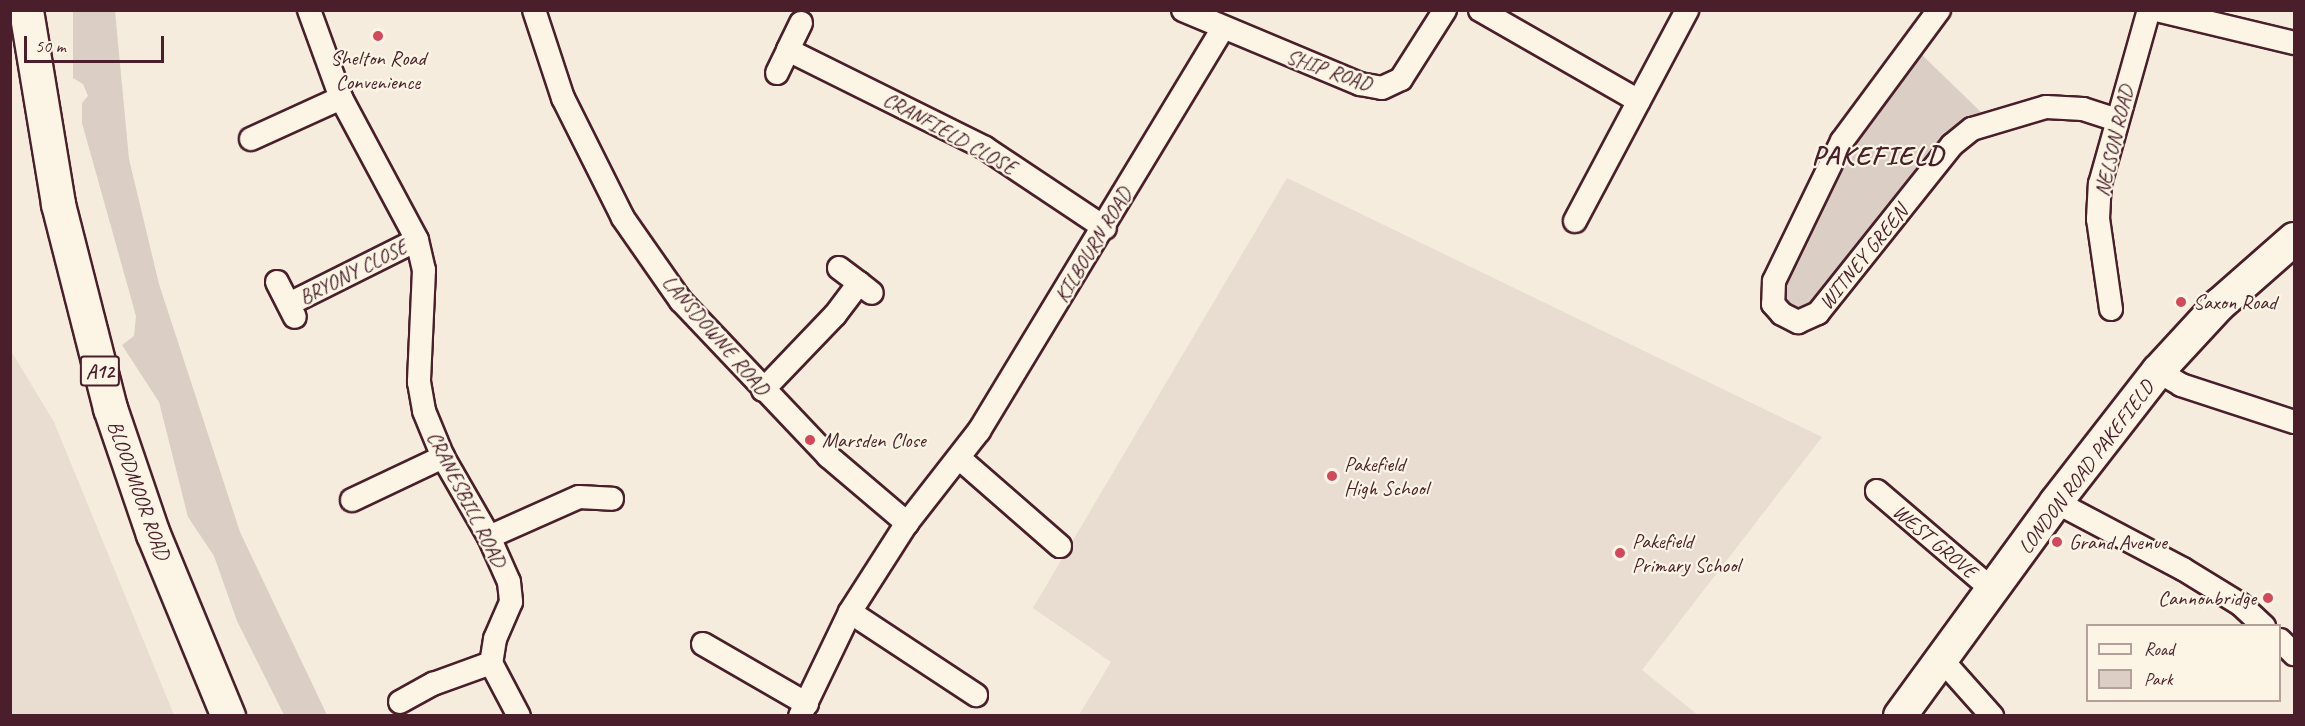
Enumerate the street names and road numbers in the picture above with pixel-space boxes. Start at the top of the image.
street label: SHIP ROAD [1283,43,1375,97]
street label: NELSON ROAD [2089,83,2139,199]
street label: CRANFIELD CLOSE [879,86,1021,180]
street label: KILBOURN ROAD [1049,183,1137,307]
street label: WITNEY GREEN [1813,200,1913,314]
street label: BRYONY CLOSE [294,234,412,310]
street label: LANSDOWNE ROAD [657,270,775,400]
road number: A12 [79,354,121,388]
street label: LONDON ROAD PAKEFIELD [2012,375,2160,559]
street label: BLOODMOOR ROAD [102,416,176,564]
street label: CRANESBILL ROAD [422,427,512,571]
street label: WEST GROVE [1887,498,1983,584]

